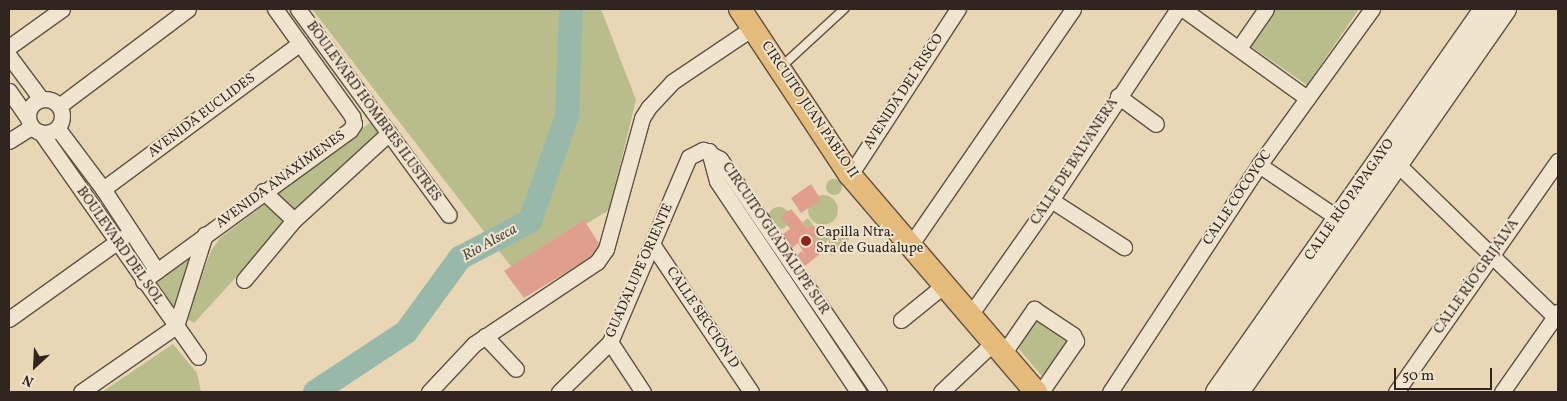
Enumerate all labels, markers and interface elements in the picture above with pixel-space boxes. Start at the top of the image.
street label: BOULEVARD HOMBRES ILUSTRES [302,19,444,205]
street label: AVENIDA DEL RISCO [860,31,948,153]
street label: CIRCUITO JUAN PABLO II [757,38,861,182]
street label: AVENIDA EUCLIDES [145,70,259,162]
street label: CALLE DE BALVANERA [1028,96,1122,228]
street label: AVENIDA ANAXÍMENES [213,127,349,233]
street label: CALLE RÍO PAPAGAYO [1302,136,1398,264]
street label: CALLE COCOYOC [1200,147,1276,249]
street label: CIRCUITO GUADALUPE SUR [718,160,832,318]
street label: BOULEVARD DEL SOL [72,184,166,308]
street label: GUADALUPE ORIENTE [603,201,677,341]
street label: CALLE RÍO GRIJALVA [1431,216,1523,338]
water label: Rio Alseca [459,221,521,265]
place label: Capilla Ntra. Sra de Guadalupe [816,225,923,258]
marker: Capilla Ntra. Sra de Guadalupe [800,235,812,247]
street label: CALLE SECCIÓN D [662,264,742,372]
north arrow [10,341,60,391]
scale bar [1397,358,1494,390]
text: 50 m [1402,366,1434,387]
text: N [20,369,37,391]

